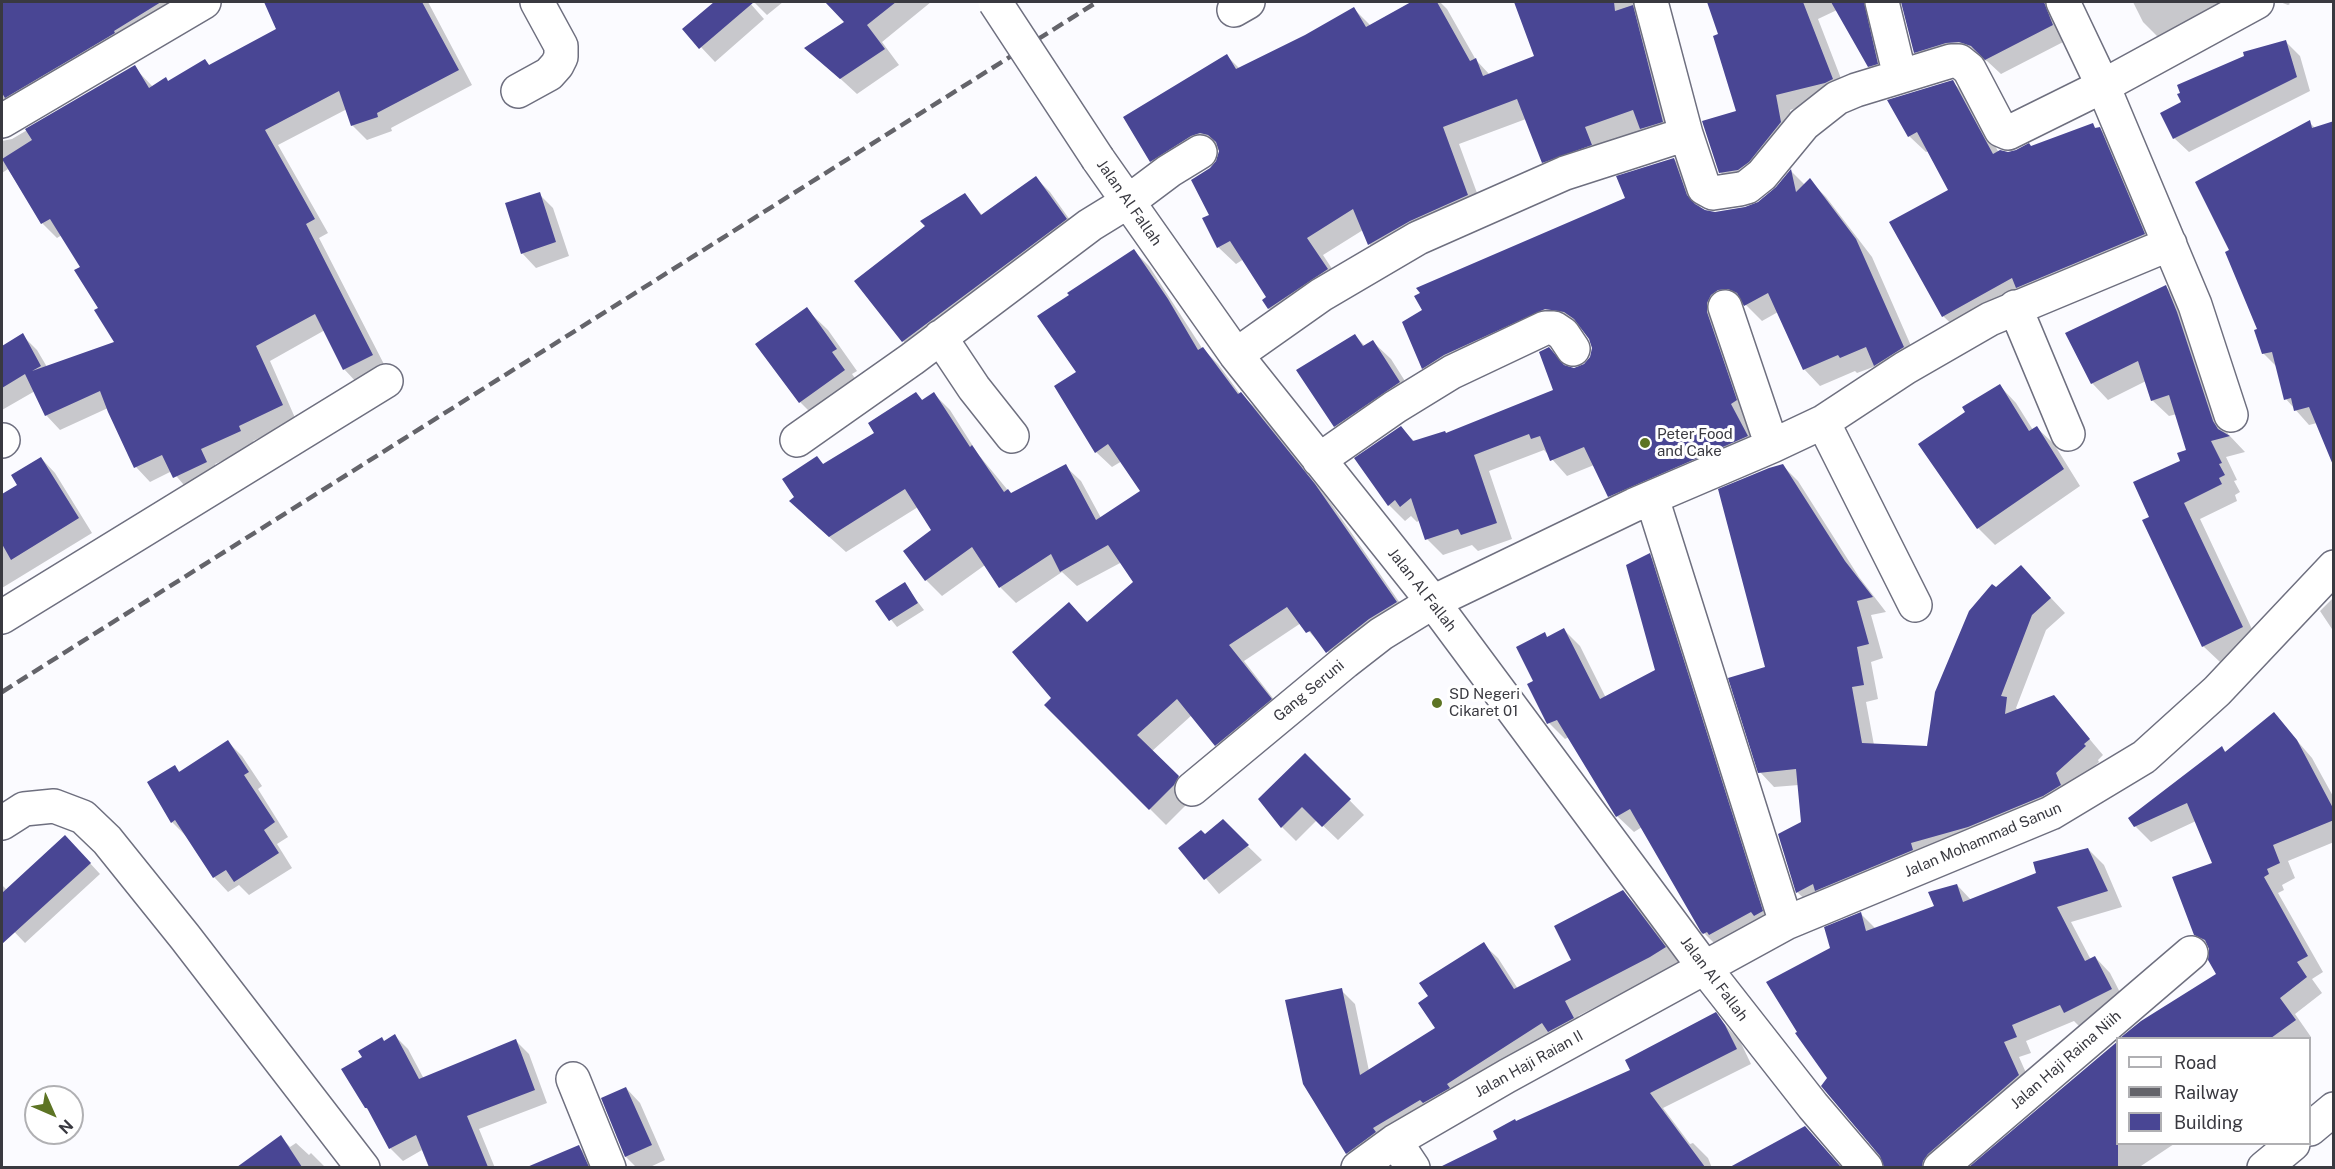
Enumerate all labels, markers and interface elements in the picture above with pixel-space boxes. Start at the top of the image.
street label: Jalan Al Fallah [1093,157,1165,249]
place label: Peter Food and Cake [1657,425,1733,460]
marker: Peter Food and Cake [1638,436,1652,450]
street label: Jalan Al Fallah [1384,545,1460,635]
street label: Gang Seruni [1270,656,1348,726]
place label: SD Negeri Cikaret 01 [1449,685,1520,720]
marker: SD Negeri Cikaret 01 [1430,696,1444,710]
street label: Jalan Mohammad Sanun [1902,799,2064,881]
street label: Jalan Al Fallah [1676,933,1752,1025]
street label: Jalan Haji Raina Niih [2007,1007,2125,1113]
street label: Jalan Haji Raian II [1472,1027,1586,1101]
legend [2116,1037,2311,1145]
text: Road [2174,1052,2217,1073]
text: Railway [2174,1082,2239,1103]
north arrow [24,1085,84,1145]
text: Building [2174,1112,2243,1133]
text: N [55,1116,77,1138]

